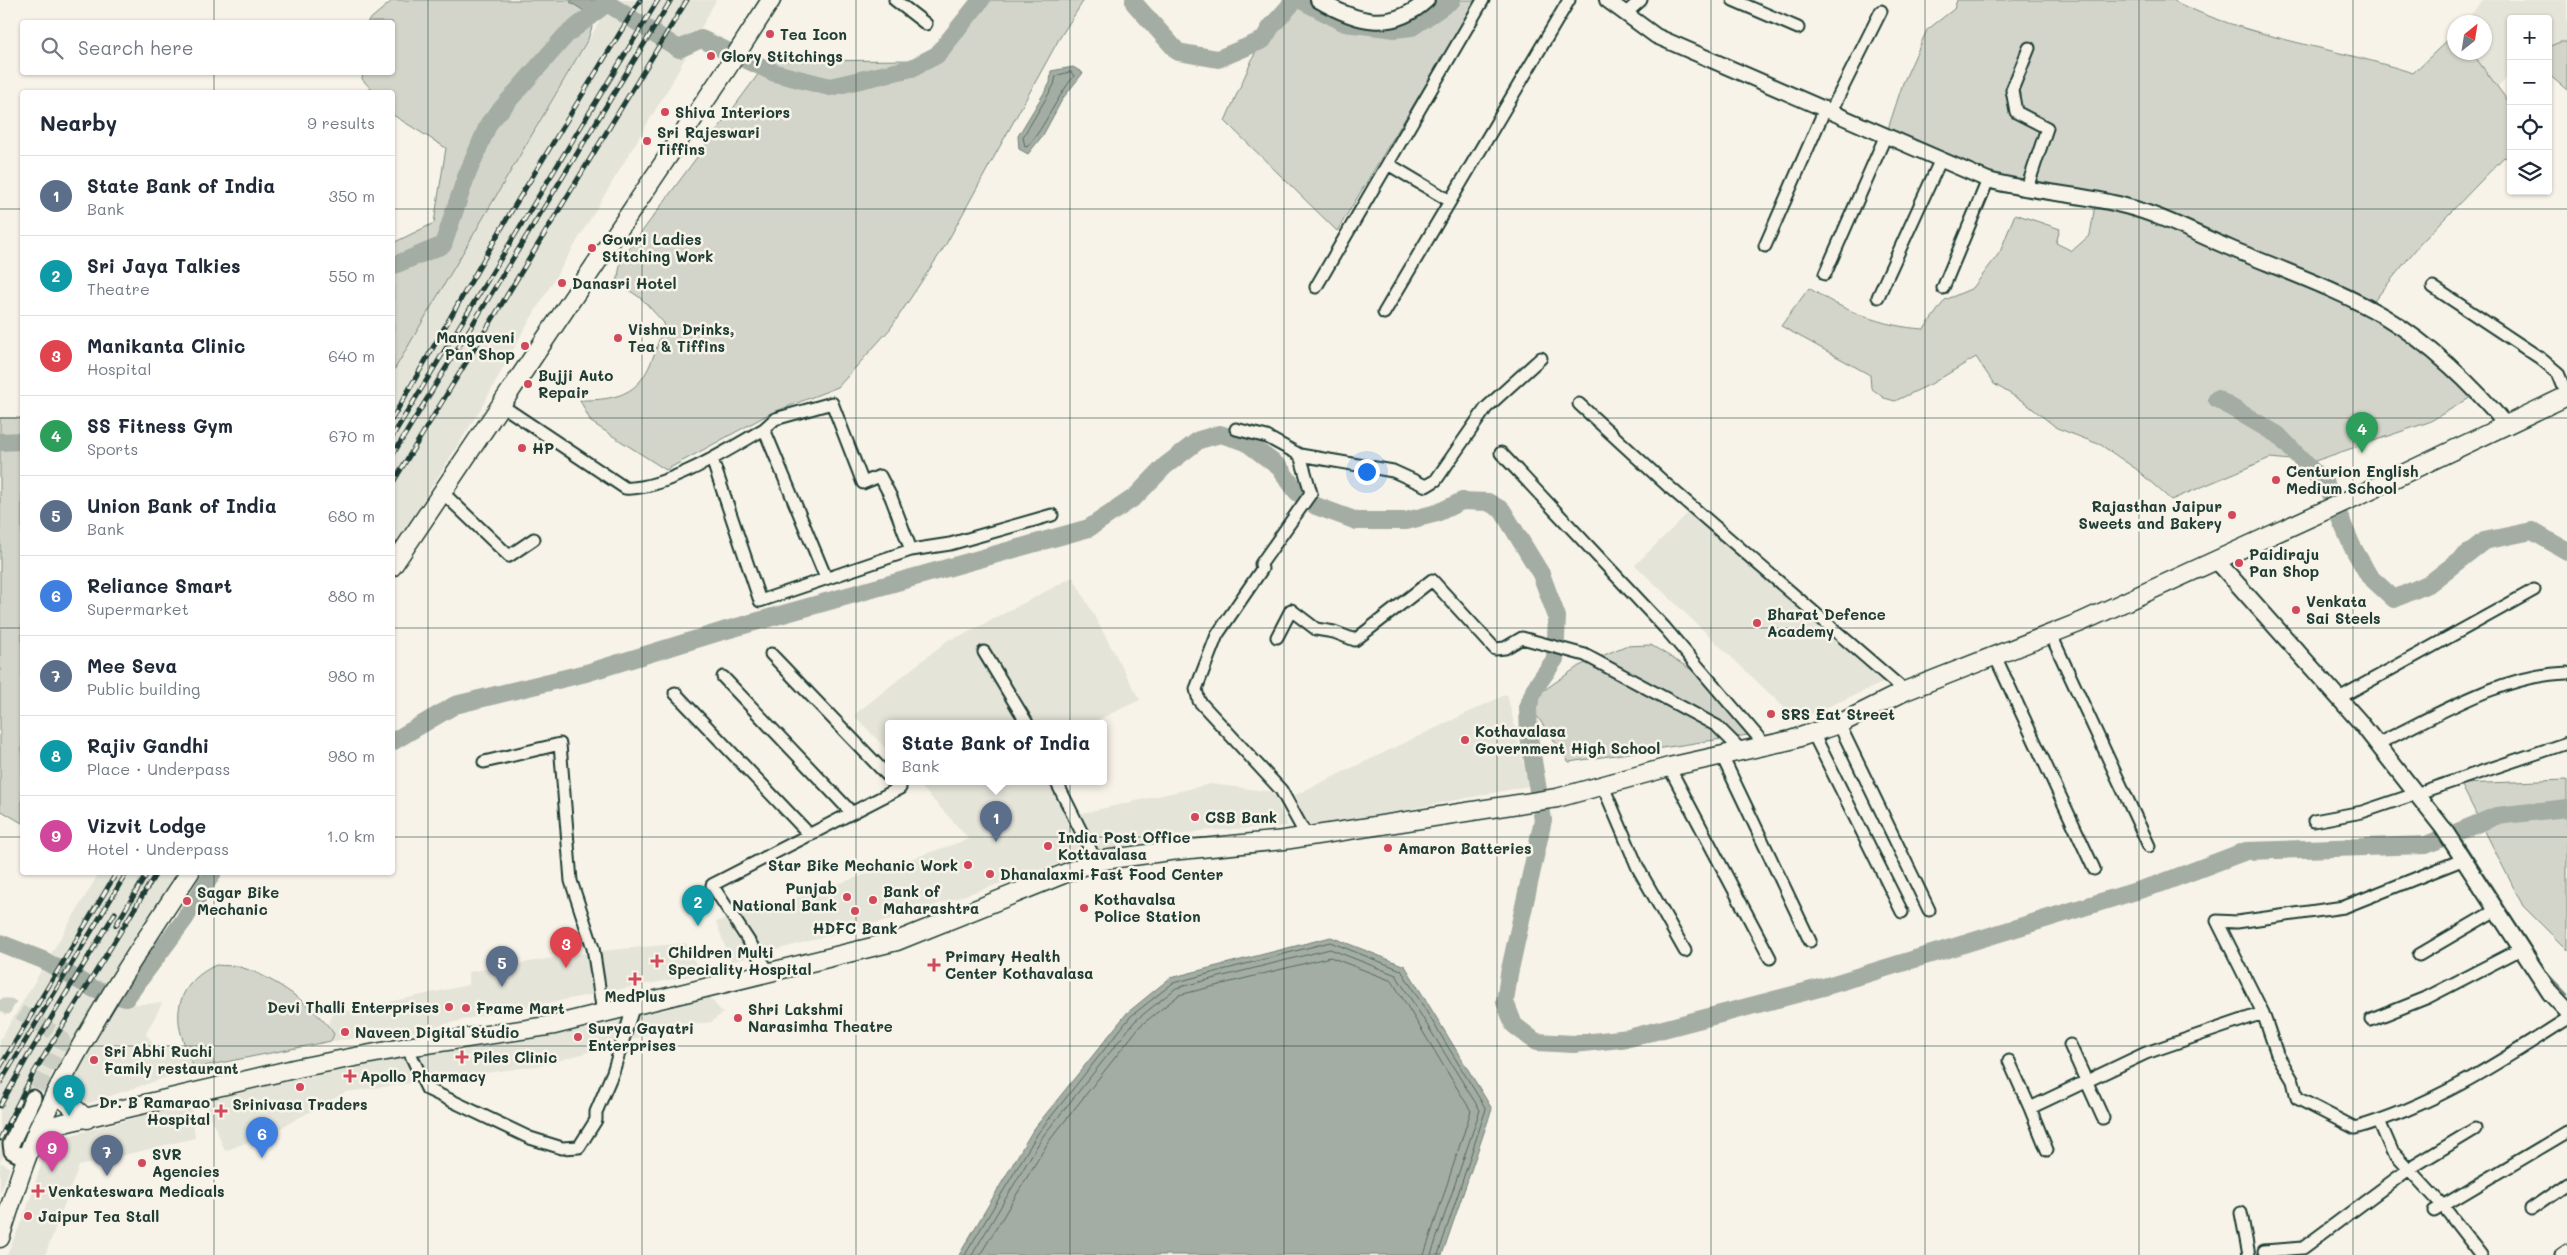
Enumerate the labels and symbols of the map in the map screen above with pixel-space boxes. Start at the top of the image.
north arrow [2447,15,2492,60]
place label: Tea Icon [780,24,847,44]
marker: Tea Icon [764,28,776,40]
place label: Glory Stitchings [721,46,843,66]
marker: Glory Stitchings [705,50,717,62]
place label: Shiva Interiors [675,102,790,122]
marker: Shiva Interiors [659,106,671,118]
place label: Sri Rajeswari Tiffins [657,122,760,159]
marker: Sri Rajeswari Tiffins [641,135,653,147]
place label: Gowri Ladies Stitching Work [602,229,713,266]
marker: Gowri Ladies Stitching Work [586,242,598,254]
place label: Danasri Hotel [572,273,676,293]
marker: Danasri Hotel [556,277,568,289]
place label: Vishnu Drinks, Tea & Tiffins [628,319,734,356]
place label: Mangaveni Pan Shop [436,327,515,364]
marker: Vishnu Drinks, Tea & Tiffins [612,332,624,344]
marker: Mangaveni Pan Shop [519,340,531,352]
place label: Bujji Auto Repair [538,365,613,402]
marker: Bujji Auto Repair [522,378,534,390]
pin: 4 [2346,412,2378,453]
place label: HP [532,438,554,458]
marker: HP [516,442,528,454]
your location [1354,459,1380,485]
place label: Centurion English Medium School [2286,461,2419,498]
marker: Centurion English Medium School [2270,474,2282,486]
place label: Rajasthan Jaipur Sweets and Bakery [2079,496,2222,533]
marker: Rajasthan Jaipur Sweets and Bakery [2226,509,2238,521]
place label: Paidiraju Pan Shop [2249,544,2319,581]
marker: Paidiraju Pan Shop [2233,557,2245,569]
place label: Venkata Sai Steels [2306,591,2381,628]
place label: Bharat Defence Academy [1767,604,1886,641]
marker: Venkata Sai Steels [2290,604,2302,616]
marker: Bharat Defence Academy [1751,617,1763,629]
place label: SRS Eat Street [1781,704,1895,724]
marker: SRS Eat Street [1765,708,1777,720]
place label: Kothavalasa Government High School [1475,721,1660,758]
marker: Kothavalasa Government High School [1459,734,1471,746]
pin: 1 [980,801,1012,842]
place label: CSB Bank [1205,807,1277,827]
marker: CSB Bank [1189,811,1201,823]
place label: India Post Office Kottavalasa [1058,827,1190,864]
place label: Amaron Batteries [1398,838,1531,858]
marker: India Post Office Kottavalasa [1042,840,1054,852]
marker: Amaron Batteries [1382,842,1394,854]
place label: Star Bike Mechanic Work [768,855,958,875]
marker: Star Bike Mechanic Work [962,859,974,871]
place label: Dhanalaxmi Fast Food Center [1000,864,1223,884]
marker: Dhanalaxmi Fast Food Center [984,868,996,880]
place label: Punjab National Bank [732,878,837,915]
place label: Bank of Maharashtra [883,881,979,918]
place label: Sagar Bike Mechanic [197,882,279,919]
pin: 2 [682,885,714,926]
place label: Kothavalsa Police Station [1094,889,1201,926]
marker: Punjab National Bank [841,891,853,903]
marker: Bank of Maharashtra [867,894,879,906]
marker: Sagar Bike Mechanic [181,895,193,907]
marker: Kothavalsa Police Station [1078,902,1090,914]
marker: HDFC Bank [849,905,861,917]
place label: HDFC Bank [813,918,898,938]
pin: 3 [550,927,582,968]
place label: Children Multi Speciality Hospital [668,942,812,979]
pin: 5 [486,946,518,987]
place label: Primary Health Center Kothavalasa [945,946,1093,983]
marker: Children Multi Speciality Hospital [650,954,664,968]
marker: Primary Health Center Kothavalasa [927,958,941,972]
marker: MedPlus [629,973,641,985]
place label: MedPlus [604,986,666,1006]
place label: Devi Thalli Enterprises [267,997,439,1017]
place label: Frame Mart [476,998,565,1018]
place label: Shri Lakshmi Narasimha Theatre [748,999,893,1036]
marker: Devi Thalli Enterprises [443,1001,455,1013]
marker: Frame Mart [460,1002,472,1014]
marker: Shri Lakshmi Narasimha Theatre [732,1012,744,1024]
place label: Surya Gayatri Enterprises [588,1018,694,1055]
place label: Naveen Digital Studio [355,1022,519,1042]
marker: Naveen Digital Studio [339,1026,351,1038]
marker: Surya Gayatri Enterprises [572,1031,584,1043]
place label: Sri Abhi Ruchi Family restaurant [104,1041,239,1078]
place label: Piles Clinic [473,1047,557,1067]
marker: Piles Clinic [455,1050,469,1064]
marker: Sri Abhi Ruchi Family restaurant [88,1054,100,1066]
place label: Apollo Pharmacy [360,1066,486,1086]
marker: Apollo Pharmacy [344,1070,356,1082]
pin: 8 [53,1075,85,1116]
marker: Srinivasa Traders [294,1081,306,1093]
place label: Dr. B Ramarao Hospital [99,1092,210,1129]
place label: Srinivasa Traders [232,1094,368,1114]
marker: Dr. B Ramarao Hospital [214,1104,228,1118]
pin: 6 [246,1117,278,1158]
pin: 9 [36,1131,68,1172]
pin: 7 [91,1135,123,1176]
place label: SVR Agencies [152,1144,220,1181]
marker: SVR Agencies [136,1157,148,1169]
place label: Venkateswara Medicals [48,1181,225,1201]
marker: Venkateswara Medicals [32,1185,44,1197]
place label: Jaipur Tea Stall [38,1206,159,1226]
marker: Jaipur Tea Stall [22,1210,34,1222]

